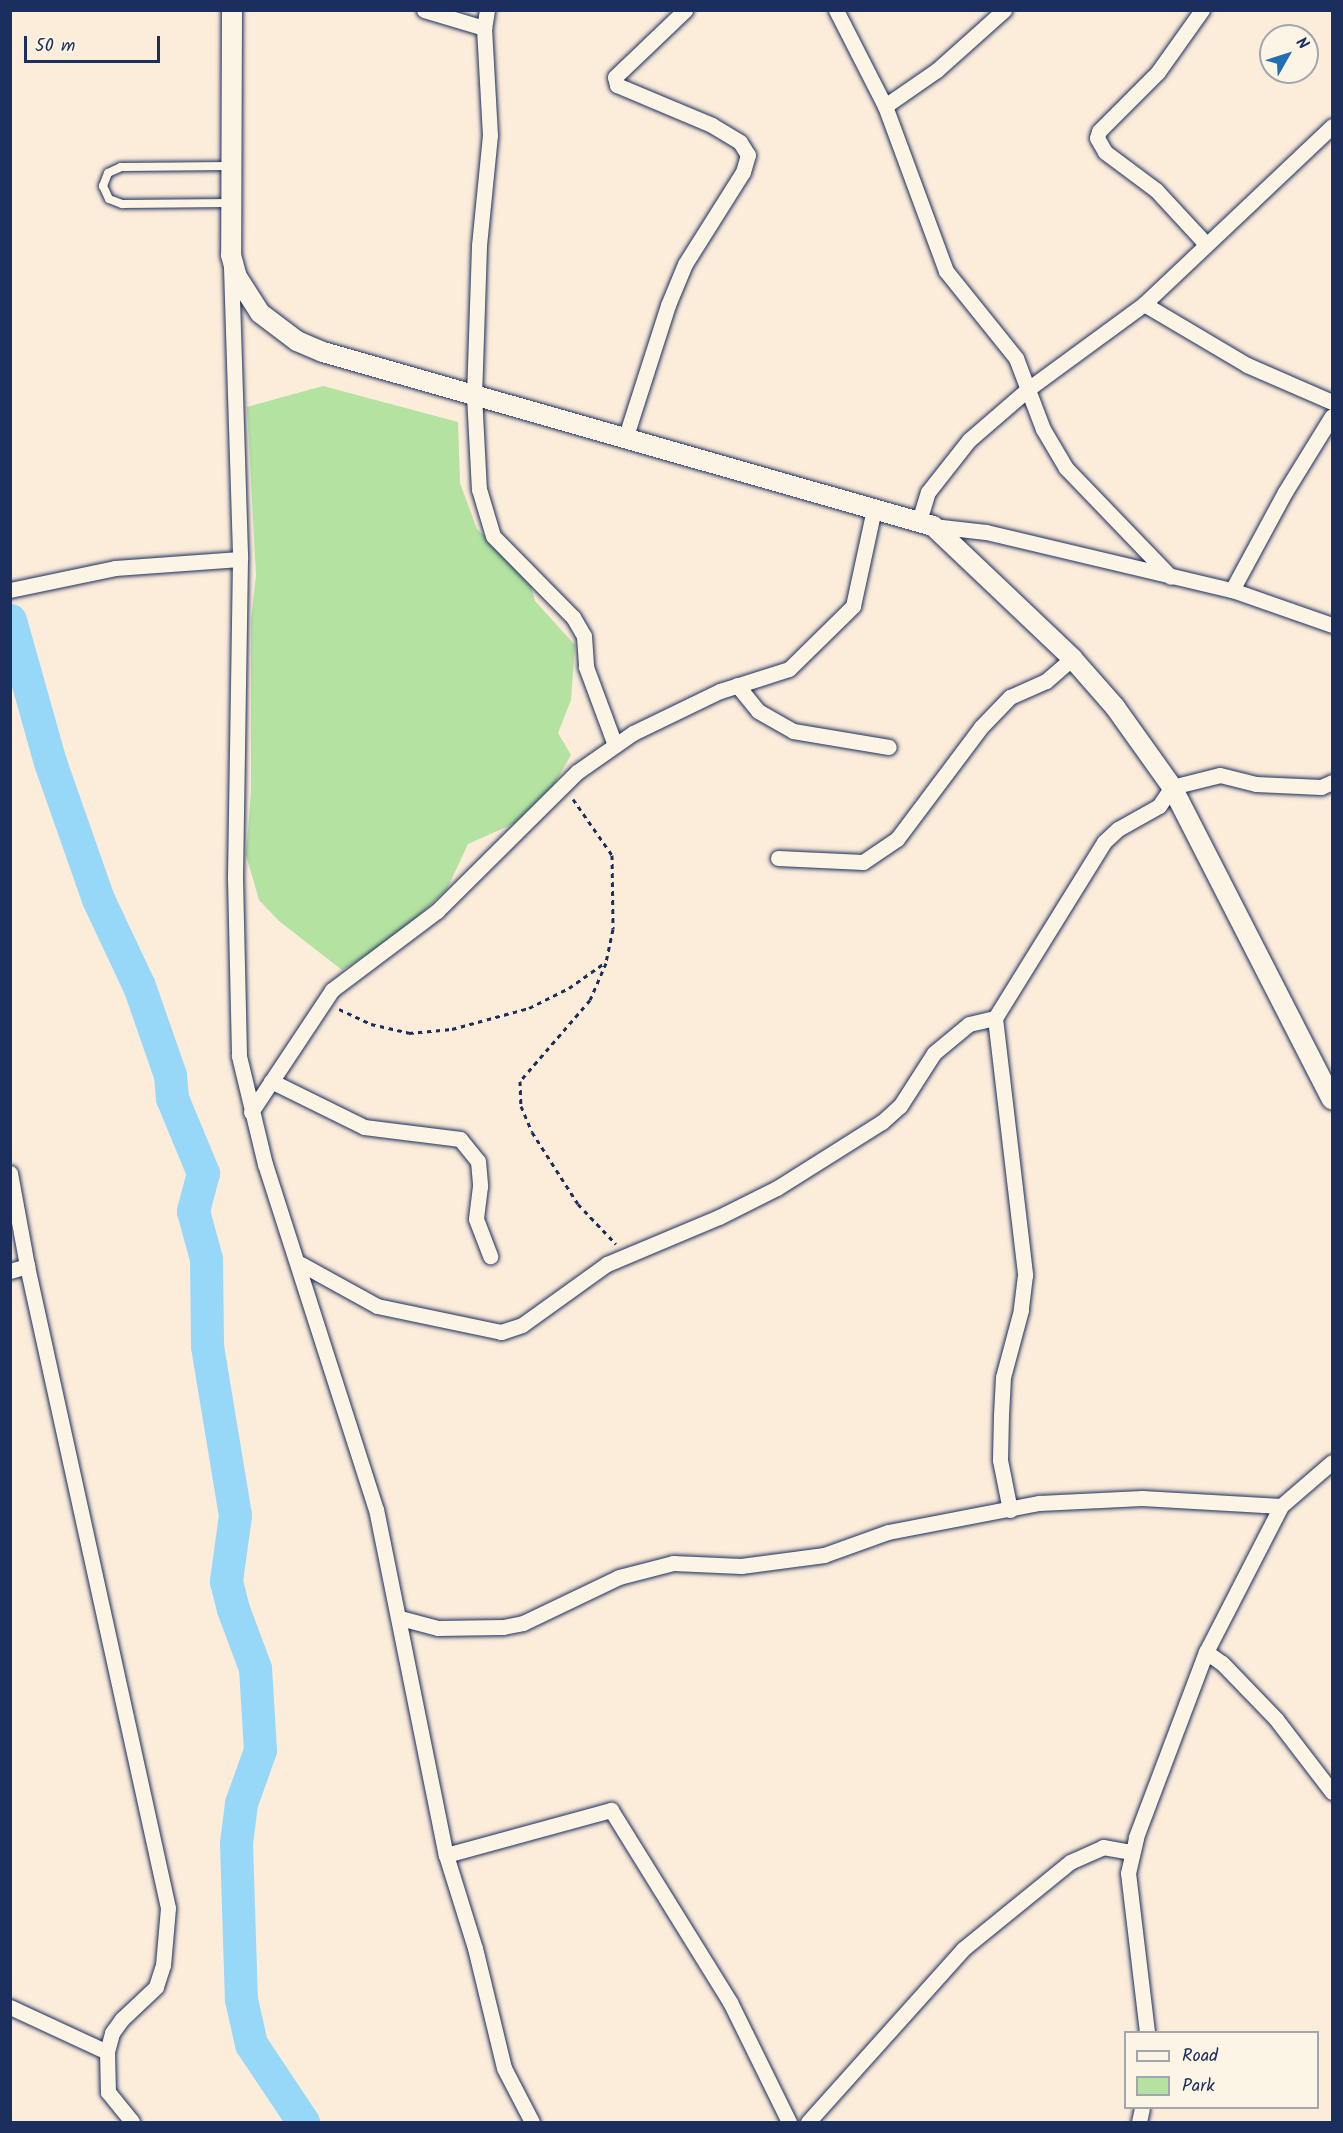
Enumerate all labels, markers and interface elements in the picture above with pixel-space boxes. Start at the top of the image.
scale bar [27,24,164,62]
north arrow [1259,24,1319,84]
text: 50 m [35,32,75,61]
text: N [1289,32,1315,55]
legend [1124,2031,1319,2109]
text: Road [1182,2042,1218,2071]
text: Park [1182,2072,1215,2101]

